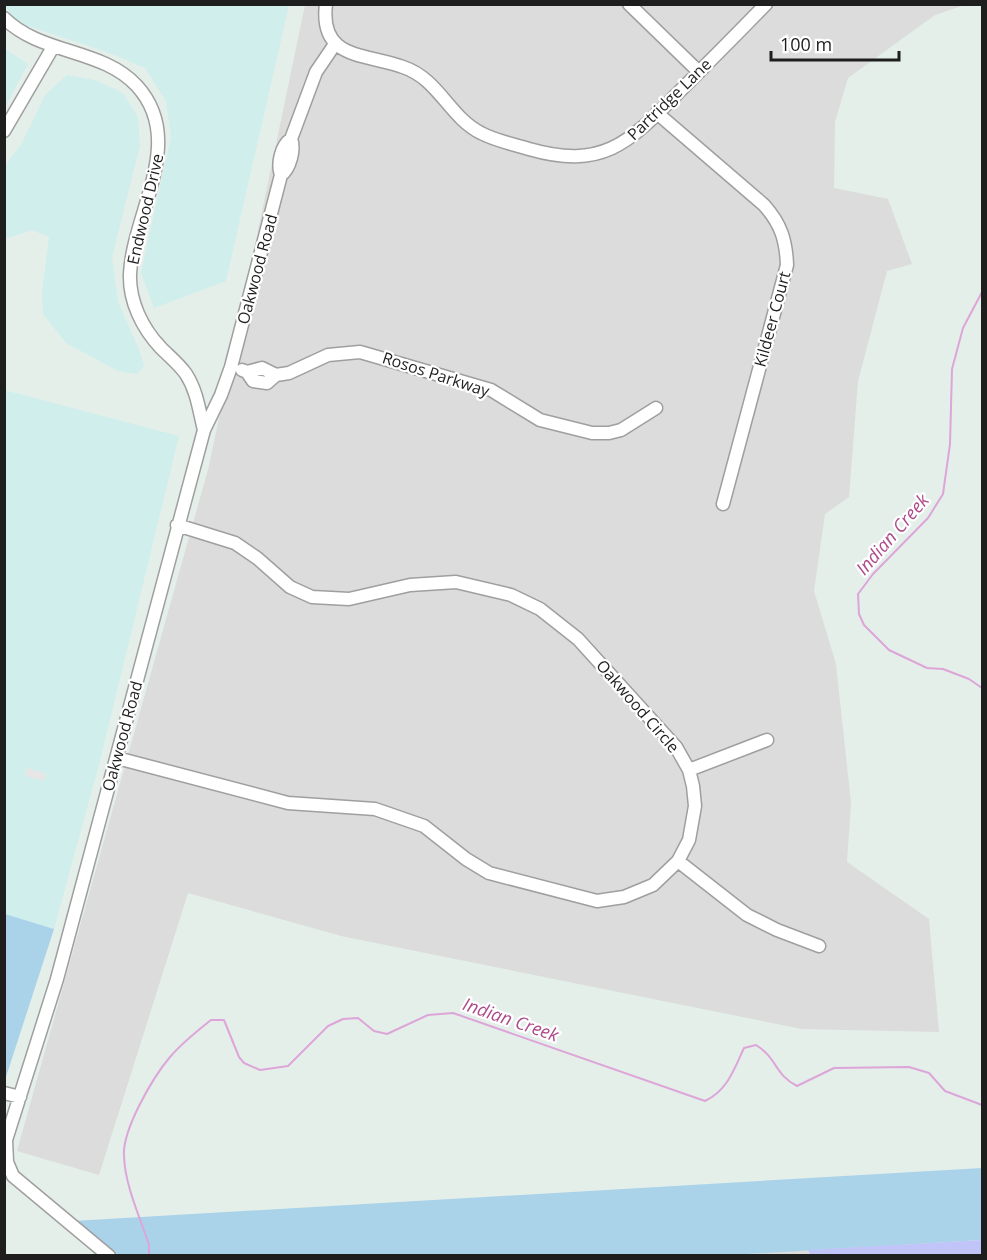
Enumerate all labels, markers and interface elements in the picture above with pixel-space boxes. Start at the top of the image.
scale bar [771,24,898,62]
text: 100 m [780,32,832,56]
street label: Partridge Lane [622,53,716,145]
street label: Endwood Drive [122,151,168,267]
street label: Oakwood Road [232,211,282,327]
street label: Kildeer Court [749,268,795,369]
street label: Rosos Parkway [380,346,493,402]
water label: Indian Creek [850,488,935,580]
street label: Oakwood Circle [591,655,685,757]
street label: Oakwood Road [97,678,147,794]
water label: Indian Creek [460,991,563,1047]

